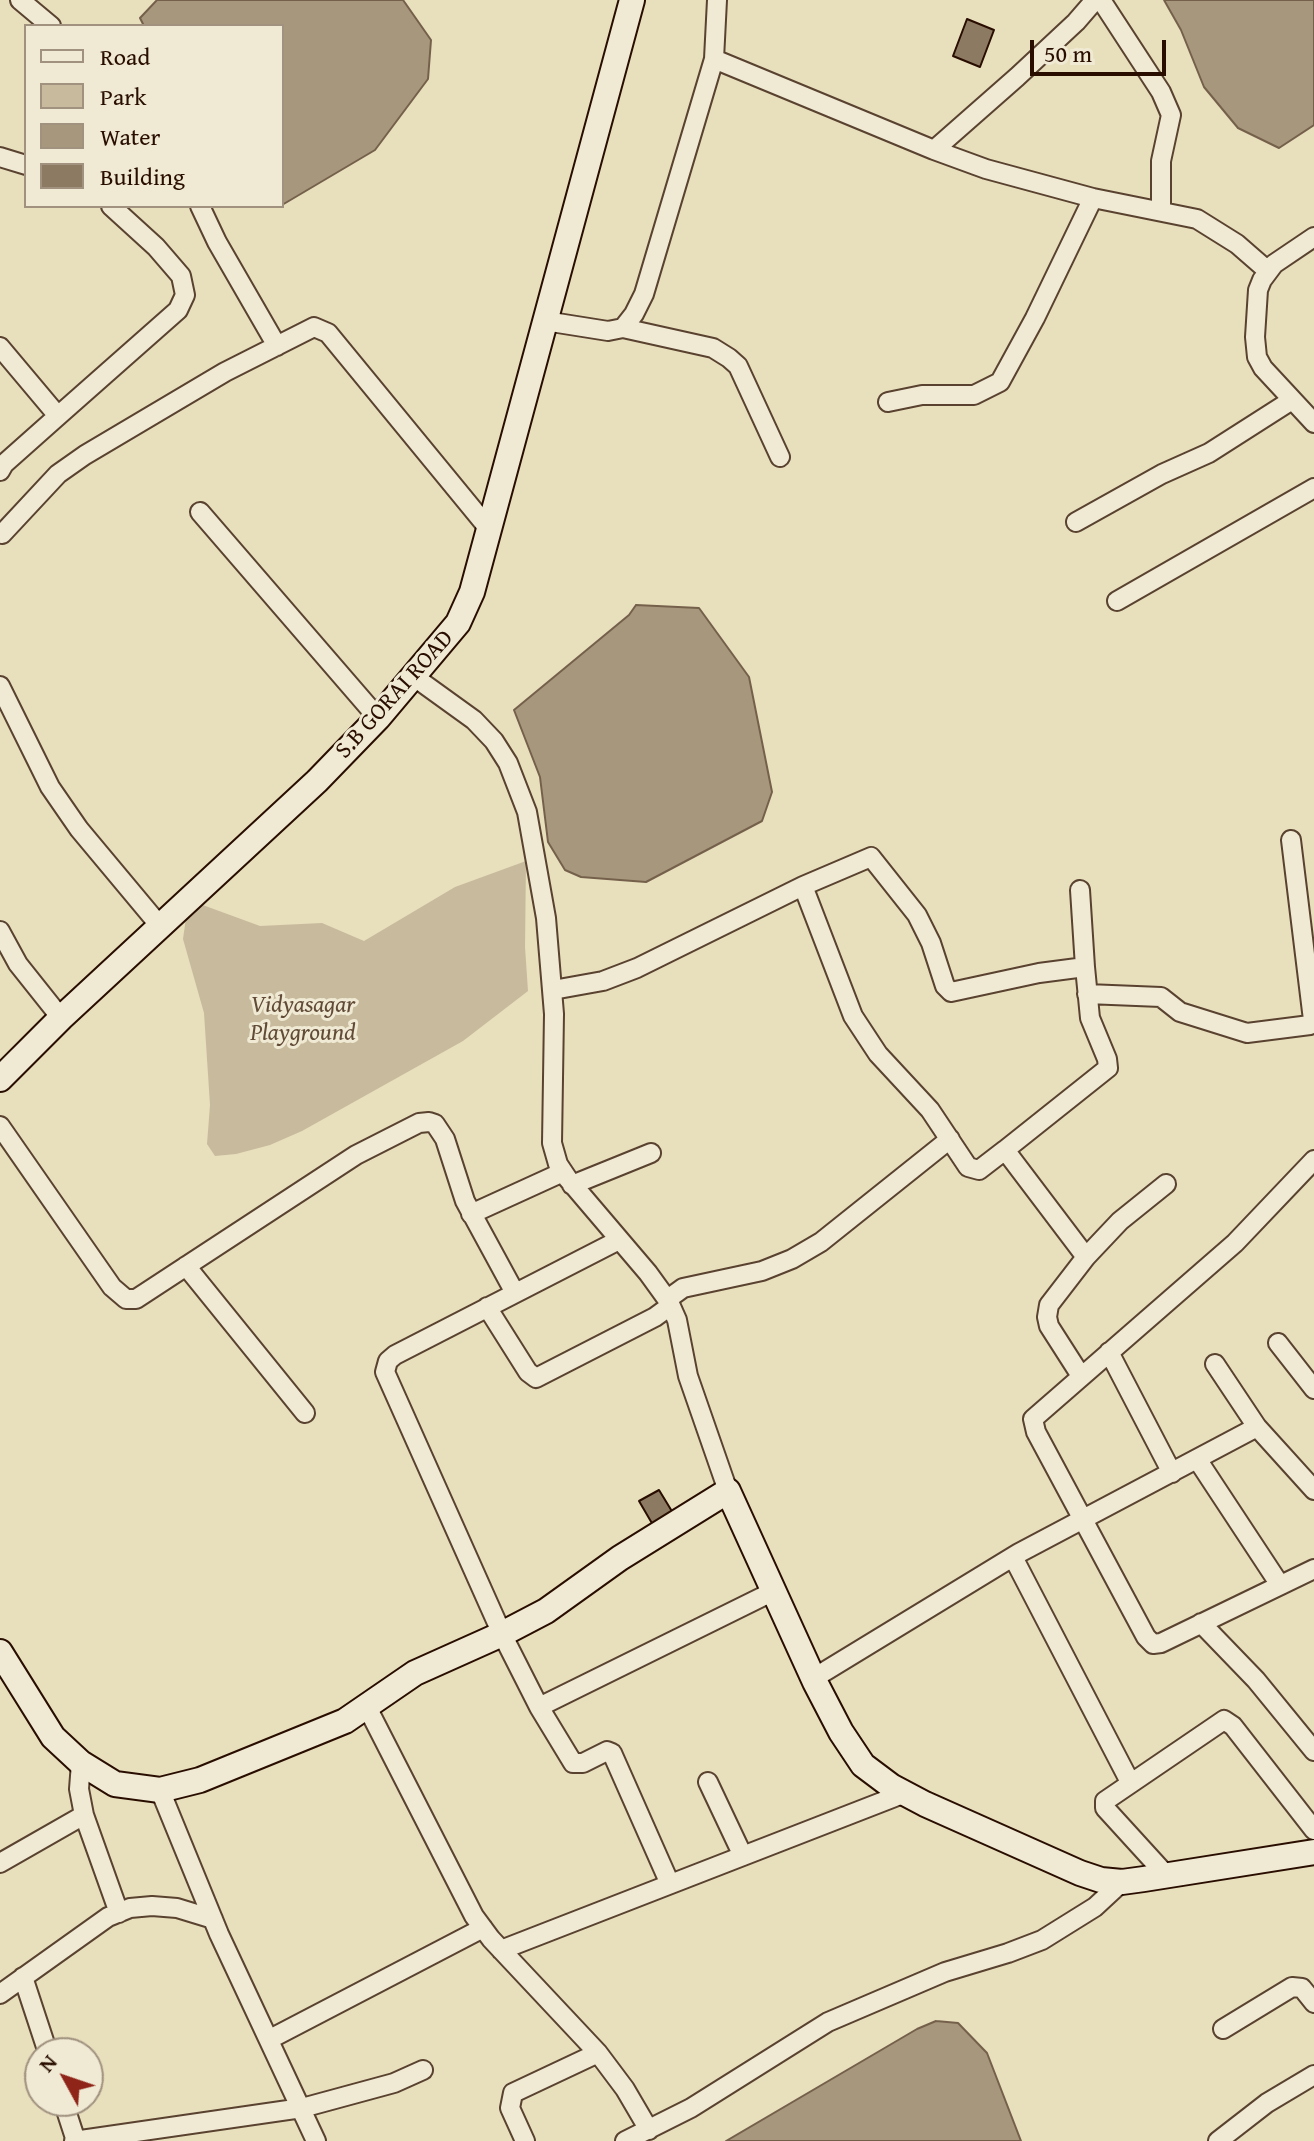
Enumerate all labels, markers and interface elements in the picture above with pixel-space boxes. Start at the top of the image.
legend [24,24,284,208]
scale bar [1034,24,1170,74]
text: 50 m [1044,36,1092,71]
text: Road [100,39,150,74]
text: Park [100,79,146,114]
text: Water [100,119,160,154]
text: Building [100,159,185,194]
street label: S.B GORAI ROAD [330,625,460,765]
park label: Vidyasagar Playground [250,992,356,1048]
north arrow [24,2037,104,2117]
text: N [30,2047,64,2079]

